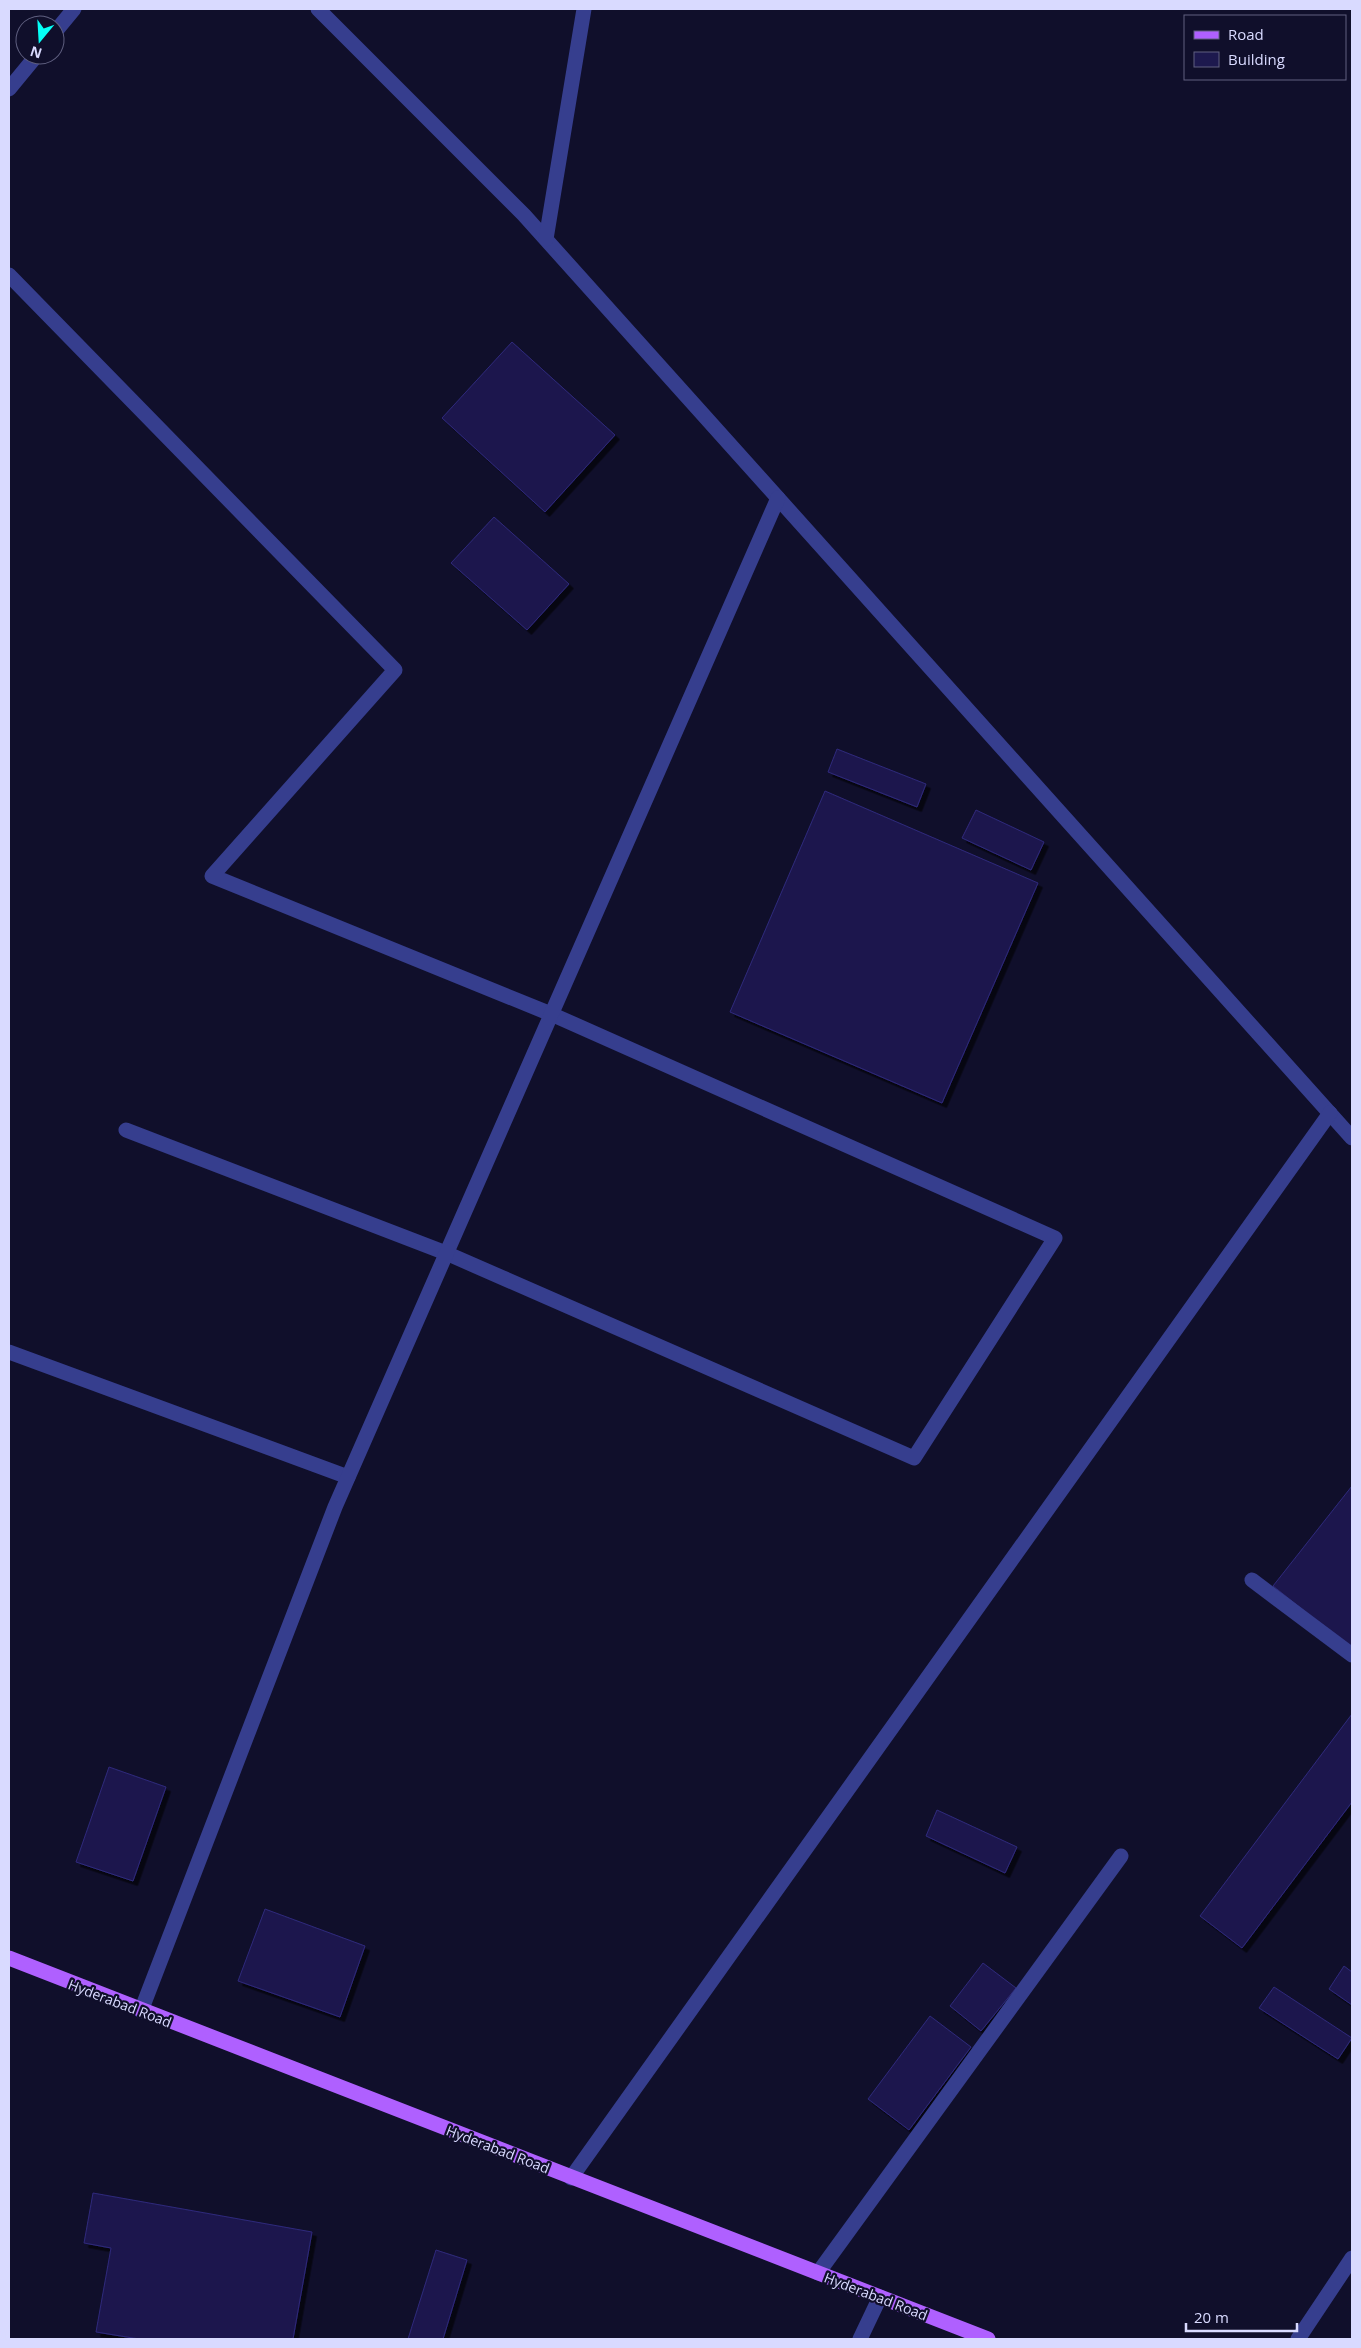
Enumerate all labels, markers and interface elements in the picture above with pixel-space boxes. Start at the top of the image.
north arrow [15,15,65,65]
legend [1184,15,1346,80]
text: Road [1228,24,1264,44]
text: N [27,42,44,64]
text: Building [1228,49,1285,69]
street label: Hyderabad Road [66,1975,174,2031]
street label: Hyderabad Road [444,2121,552,2177]
street label: Hyderabad Road [822,2268,930,2324]
scale bar [1186,2300,1297,2332]
text: 20 m [1194,2307,1229,2327]

